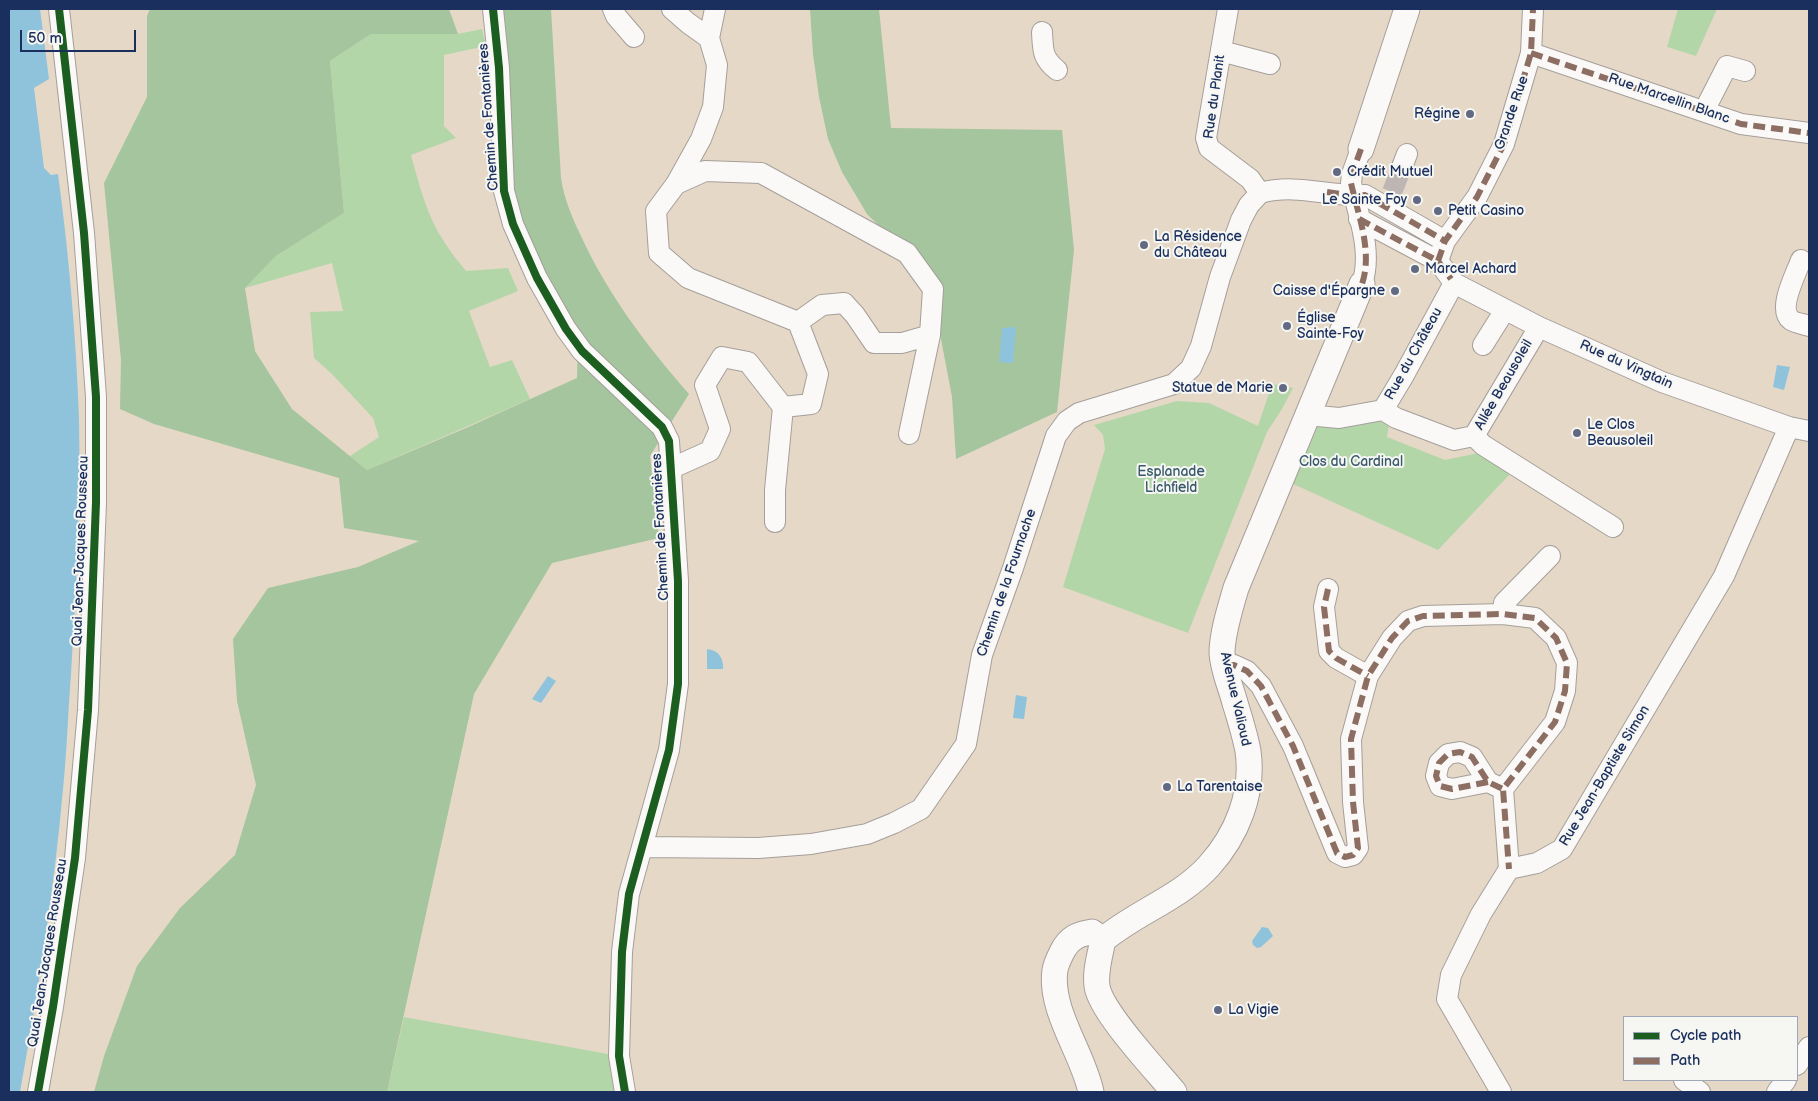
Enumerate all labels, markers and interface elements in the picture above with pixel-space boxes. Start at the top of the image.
scale bar [22,20,139,52]
text: 50 m [28,29,62,48]
street label: Chemin de Fontanières [475,43,503,191]
street label: Rue du Planit [1201,54,1229,140]
street label: Rue Marcellin Blanc [1606,70,1732,128]
street label: Grande Rue [1491,74,1533,152]
place label: Régine [1414,106,1460,122]
marker: Régine [1464,108,1476,120]
place label: Crédit Mutuel [1347,164,1433,180]
marker: Crédit Mutuel [1331,166,1343,178]
place label: Le Sainte Foy [1322,192,1407,208]
marker: Le Sainte Foy [1411,194,1423,206]
place label: Petit Casino [1448,203,1524,219]
marker: Petit Casino [1432,205,1444,217]
place label: La Résidence du Château [1154,229,1242,262]
marker: La Résidence du Château [1138,239,1150,251]
place label: Marcel Achard [1425,261,1517,277]
marker: Marcel Achard [1409,263,1421,275]
place label: Caisse d'Épargne [1273,283,1385,299]
marker: Caisse d'Épargne [1389,285,1401,297]
street label: Rue du Château [1382,305,1446,403]
place label: Église Sainte-Foy [1297,310,1364,342]
marker: Église Sainte-Foy [1281,320,1293,332]
street label: Allée Beausoleil [1471,337,1537,433]
street label: Rue du Vingtain [1577,337,1675,393]
place label: Statue de Marie [1172,380,1273,396]
marker: Statue de Marie [1277,382,1289,394]
place label: Le Clos Beausoleil [1587,417,1653,450]
marker: Le Clos Beausoleil [1571,427,1583,439]
street label: Chemin de Fontanières [649,453,673,601]
park label: Clos du Cardinal [1299,454,1403,470]
street label: Quai Jean-Jacques Rousseau [69,455,93,647]
park label: Esplanade Lichfield [1137,464,1205,497]
street label: Chemin de la Fournache [974,507,1040,659]
street label: Avenue Valioud [1216,650,1254,748]
street label: Rue Jean-Baptiste Simon [1556,703,1654,849]
place label: La Tarentaise [1177,779,1262,795]
marker: La Tarentaise [1161,781,1173,793]
street label: Quai Jean-Jacques Rousseau [25,857,71,1049]
place label: La Vigie [1228,1002,1279,1018]
marker: La Vigie [1212,1004,1224,1016]
legend [1623,1016,1798,1081]
text: Cycle path [1670,1026,1741,1045]
text: Path [1670,1051,1700,1070]

